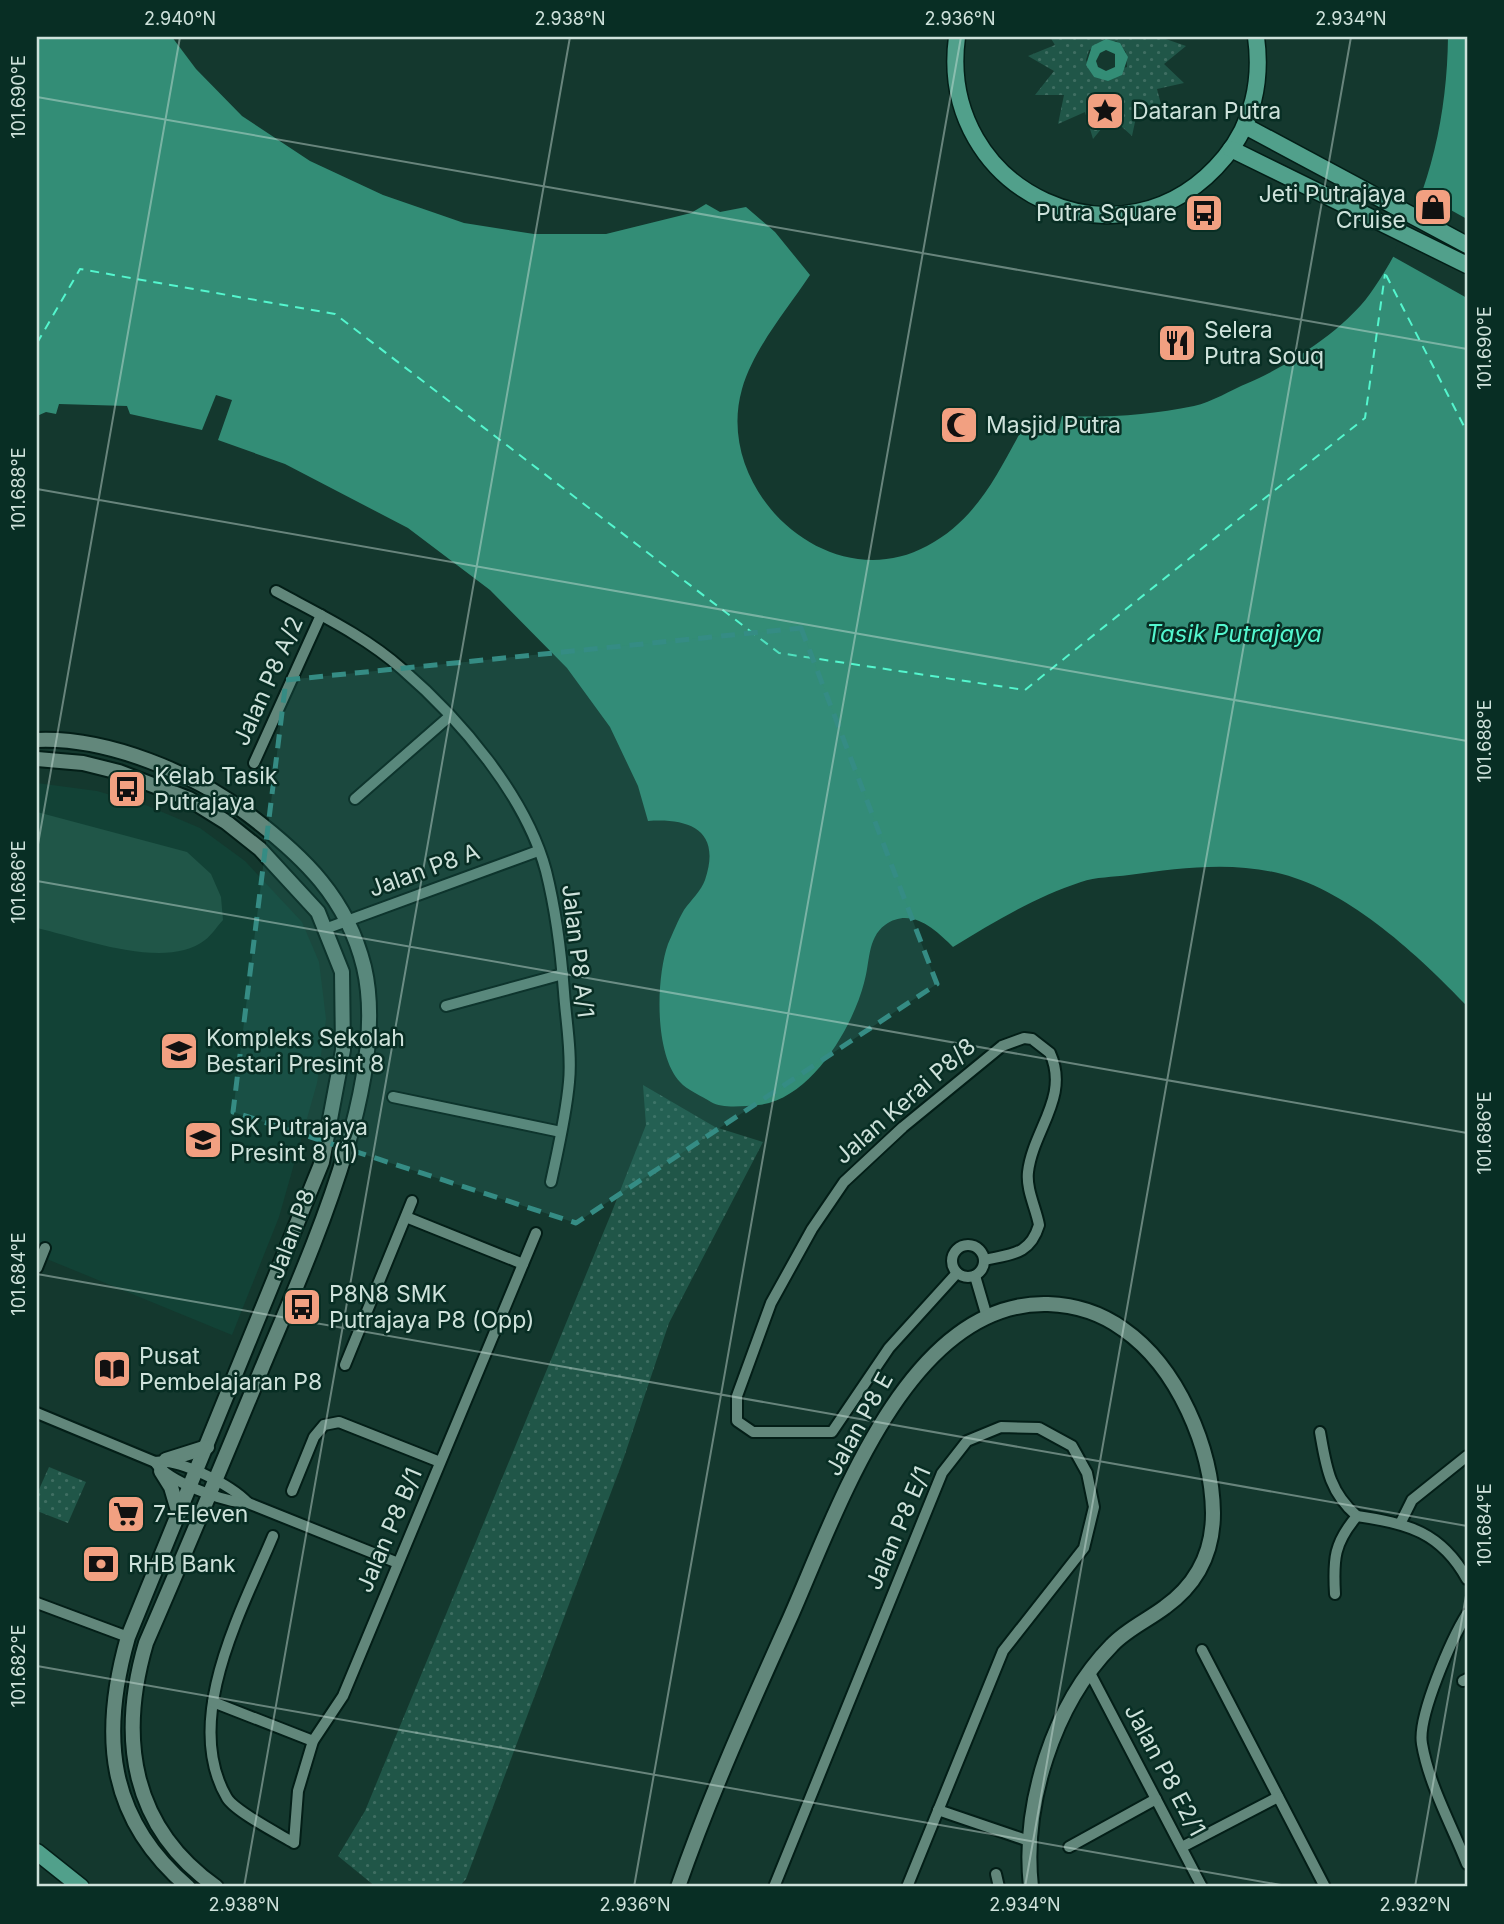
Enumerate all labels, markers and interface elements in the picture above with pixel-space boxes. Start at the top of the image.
text: 2.940°N [144,8,216,29]
text: 2.938°N [535,8,605,29]
text: 2.936°N [924,8,996,29]
text: 2.934°N [1315,8,1387,29]
text: 101.690°E [8,55,29,139]
place icon: Dataran Putra [1084,90,1126,132]
place label: Dataran Putra [1132,97,1281,125]
place label: Jeti Putrajaya Cruise [1259,180,1406,234]
shop icon: Jeti Putrajaya Cruise [1412,186,1454,228]
bus stop icon: Putra Square [1183,192,1225,234]
place label: Putra Square [1036,199,1177,227]
text: 101.690°E [1474,306,1495,390]
place label: Selera Putra Souq [1204,316,1324,370]
restaurant icon: Selera Putra Souq [1156,322,1198,364]
mosque icon: Masjid Putra [938,404,980,446]
place label: Masjid Putra [986,411,1121,439]
text: 101.688°E [8,448,29,530]
street label: Jalan P8 A/2 [227,612,309,750]
water label: Tasik Putrajaya [1146,619,1322,648]
text: 101.688°E [1474,700,1495,782]
place label: Kelab Tasik Putrajaya [154,762,278,816]
bus stop icon: Kelab Tasik Putrajaya [106,768,148,810]
street label: Jalan P8 A [365,837,483,903]
text: 101.686°E [8,840,29,924]
street label: Jalan P8 A/1 [556,883,600,1019]
place label: Kompleks Sekolah Bestari Presint 8 [206,1024,405,1078]
school or university icon: Kompleks Sekolah Bestari Presint 8 [158,1030,200,1072]
street label: Jalan Kerai P8/8 [829,1032,981,1170]
text: 101.686°E [1474,1091,1495,1175]
place label: SK Putrajaya Presint 8 (1) [230,1113,368,1167]
school or university icon: SK Putrajaya Presint 8 (1) [182,1119,224,1161]
street label: Jalan P8 [261,1185,321,1283]
text: 101.684°E [8,1232,29,1316]
place label: P8N8 SMK Putrajaya P8 (Opp) [329,1280,534,1334]
bus stop icon: P8N8 SMK Putrajaya P8 (Opp) [281,1286,323,1328]
place label: Pusat Pembelajaran P8 [139,1342,322,1396]
library icon: Pusat Pembelajaran P8 [91,1348,133,1390]
street label: Jalan P8 E [819,1367,899,1481]
street label: Jalan P8 E/1 [859,1462,937,1594]
street label: Jalan P8 B/1 [350,1463,428,1597]
text: 101.684°E [1474,1483,1495,1567]
supermarket icon: 7-Eleven [105,1493,147,1535]
place label: 7-Eleven [153,1500,248,1528]
bank icon: RHB Bank [80,1543,122,1585]
place label: RHB Bank [128,1550,236,1578]
text: 101.682°E [8,1624,29,1708]
street label: Jalan P8 E2/1 [1118,1699,1212,1841]
text: 2.938°N [209,1894,279,1915]
text: 2.936°N [599,1894,671,1915]
text: 2.934°N [989,1894,1061,1915]
text: 2.932°N [1379,1894,1451,1915]

